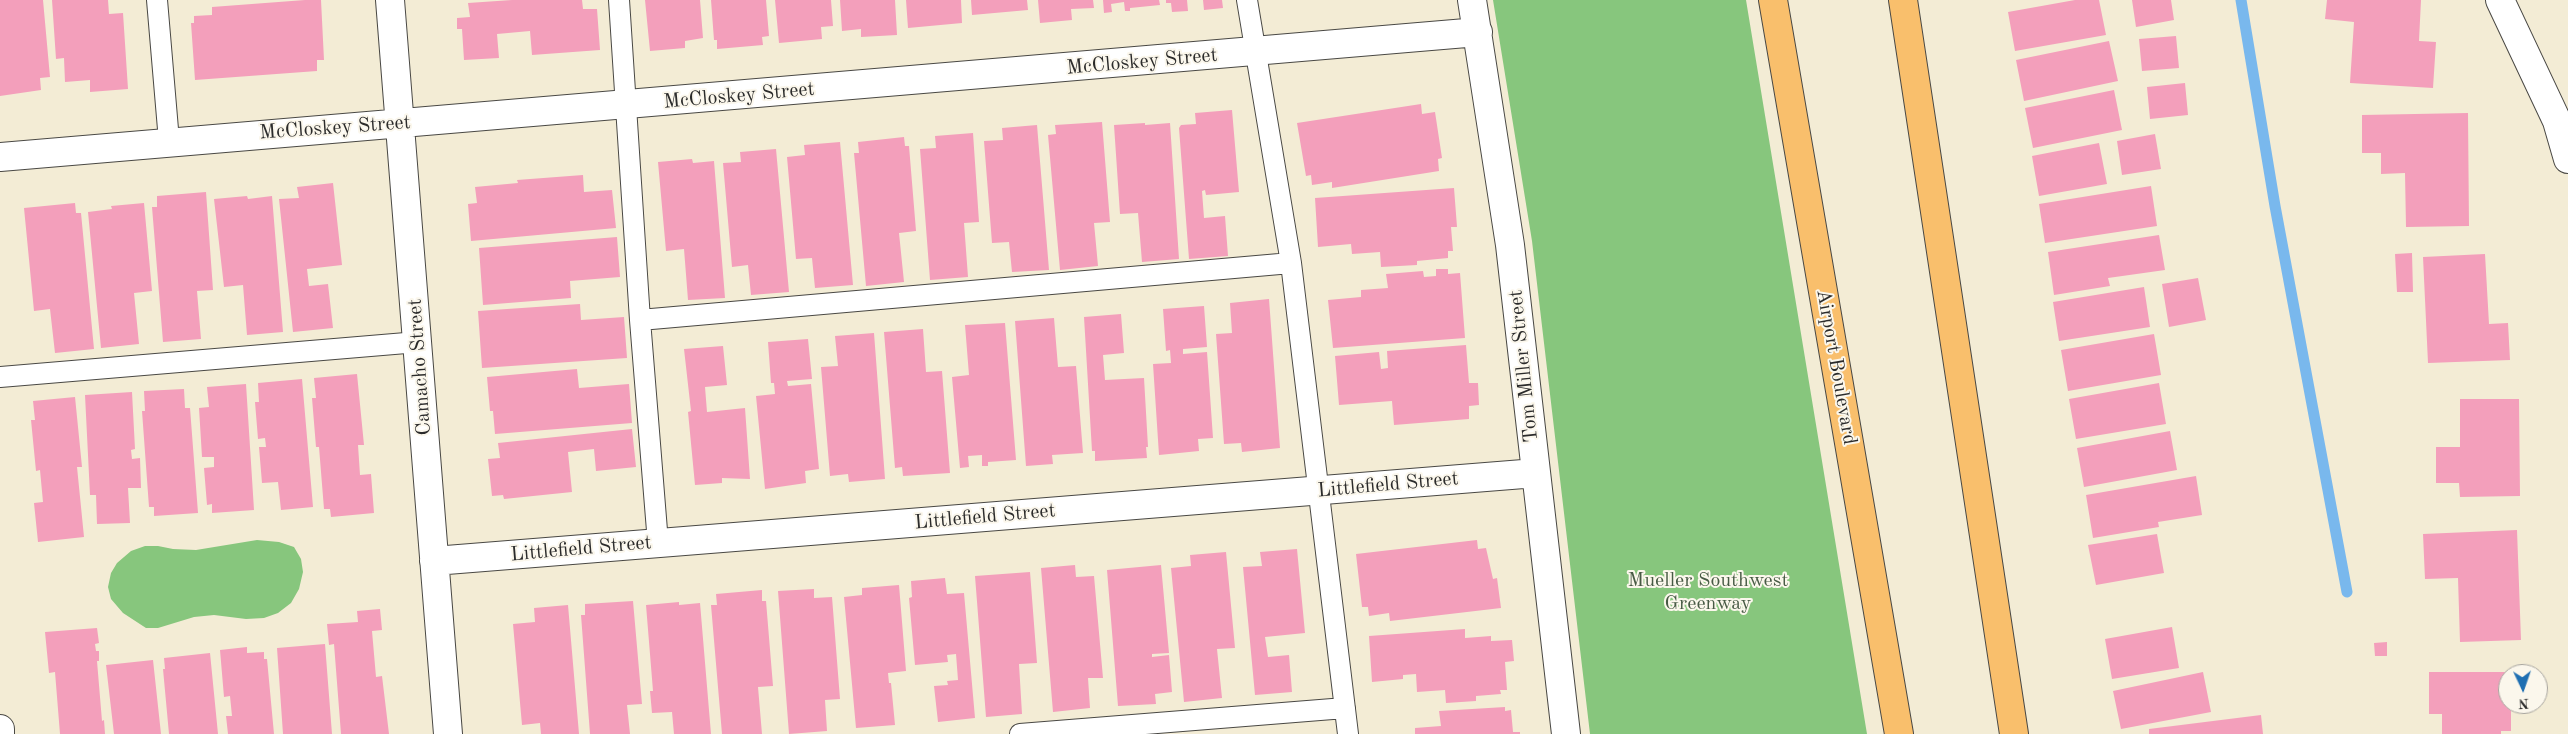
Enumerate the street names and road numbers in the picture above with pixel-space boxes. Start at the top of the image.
street label: McCloskey Street [1065,43,1219,81]
street label: McCloskey Street [662,77,816,115]
street label: McCloskey Street [259,111,411,145]
street label: Airport Boulevard [1811,287,1861,447]
street label: Tom Miller Street [1504,289,1544,443]
street label: Camacho Street [403,298,437,436]
street label: Littlefield Street [1316,467,1460,503]
street label: Littlefield Street [913,499,1057,535]
street label: Littlefield Street [509,531,653,567]

